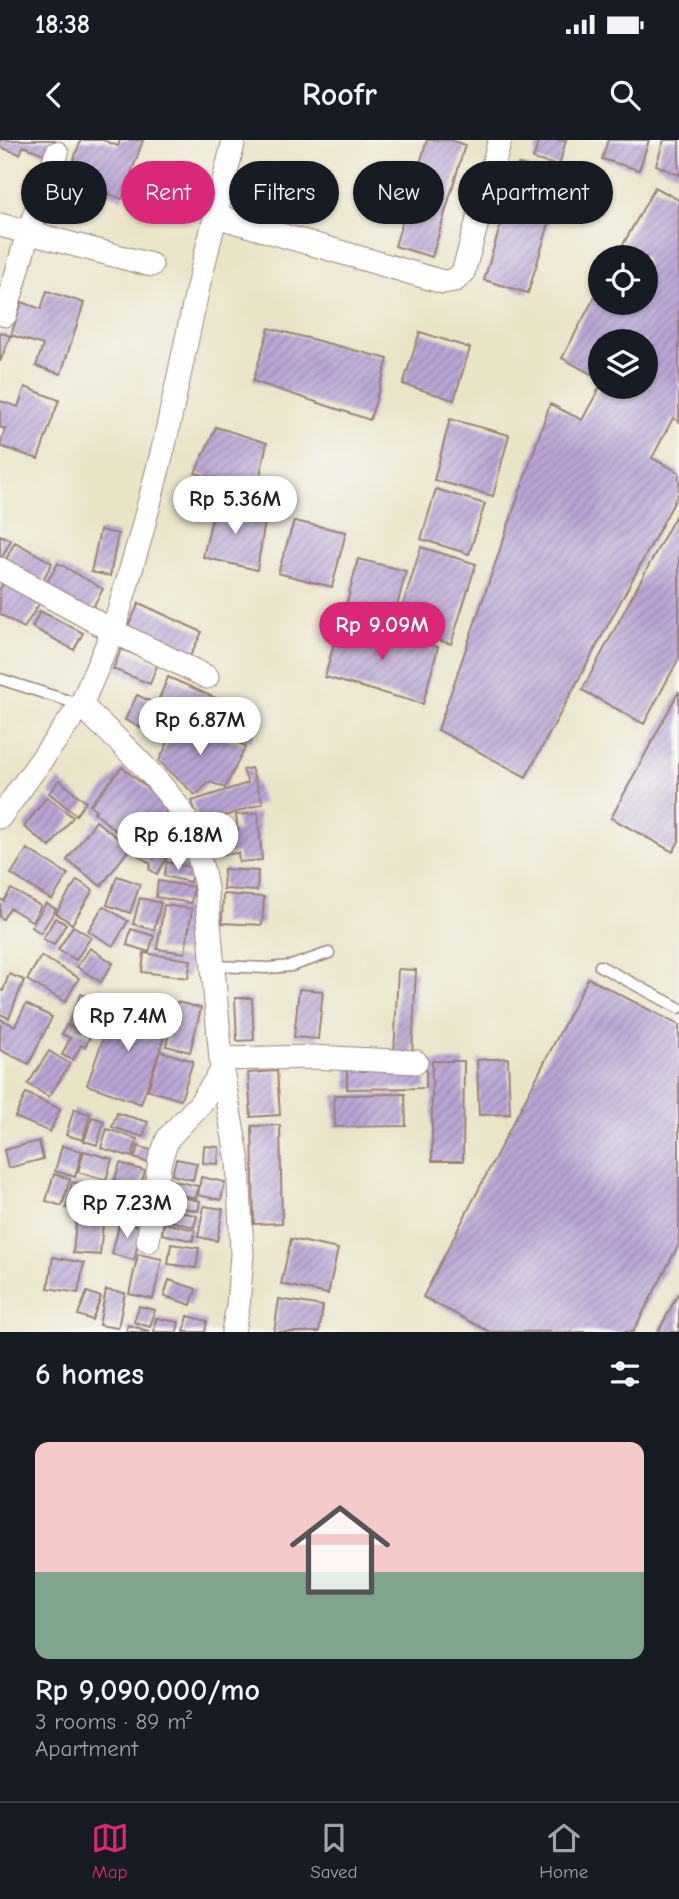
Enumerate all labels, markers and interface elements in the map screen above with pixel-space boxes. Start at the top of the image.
text: 18:38 [35,10,90,40]
icon: back [35,76,73,114]
text: Roofr [302,76,377,113]
icon: search [606,76,644,114]
chip: Buy [21,161,107,224]
chip: Rent [121,161,215,224]
chip: Filters [229,161,339,224]
chip: New [353,161,444,224]
chip: Apartment [458,161,613,224]
map controls [588,245,658,399]
button: locate [588,245,658,315]
button: layers [588,329,658,399]
pin: Rp 5.36M [163,476,307,536]
text: Rp 5.36M [189,485,281,512]
pin: Rp 9.09M [310,602,454,662]
text: Rp 9.09M [335,611,429,638]
pin: Rp 6.87M [128,698,272,757]
text: Rp 6.87M [155,706,245,733]
pin: Rp 6.18M [106,812,250,872]
text: Rp 6.18M [133,821,223,848]
pin: Rp 7.4M [63,993,193,1053]
text: Rp 7.4M [89,1002,167,1029]
pin: Rp 7.23M [55,1180,199,1240]
text: Rp 7.23M [82,1189,172,1216]
icon: filters [606,1355,644,1393]
text: 6 homes [35,1357,144,1392]
icon: home [277,1487,403,1613]
text: Rp 9,090,000/mo [35,1673,260,1708]
text: 3 rooms · 89 m² [35,1708,192,1735]
text: Apartment [35,1735,138,1762]
tab: Map [91,1819,129,1883]
tab: Saved [310,1819,358,1883]
tab: Home [539,1819,588,1883]

